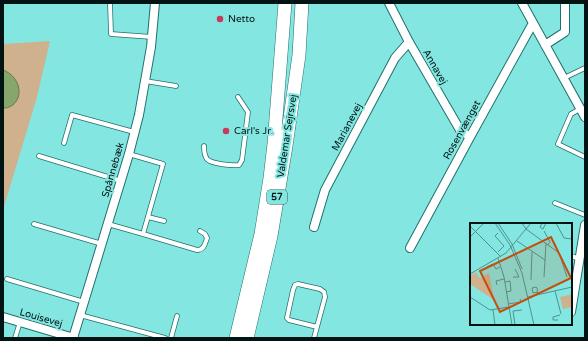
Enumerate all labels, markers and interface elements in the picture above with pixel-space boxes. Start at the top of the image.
place label: Netto [228,13,255,25]
marker: Netto [215,14,225,24]
street label: Annavej [420,47,450,87]
street label: Valdemar Sejrsvej [274,94,300,178]
street label: Rosenvænget [441,98,483,162]
street label: Marianevej [329,101,365,153]
place label: Carl's Jr. [234,125,273,137]
marker: Carl's Jr. [221,126,231,136]
street label: Spånnebæk [99,141,127,199]
road number: 57 [267,190,287,204]
inset map [470,223,572,325]
street label: Louisevej [18,306,64,330]

